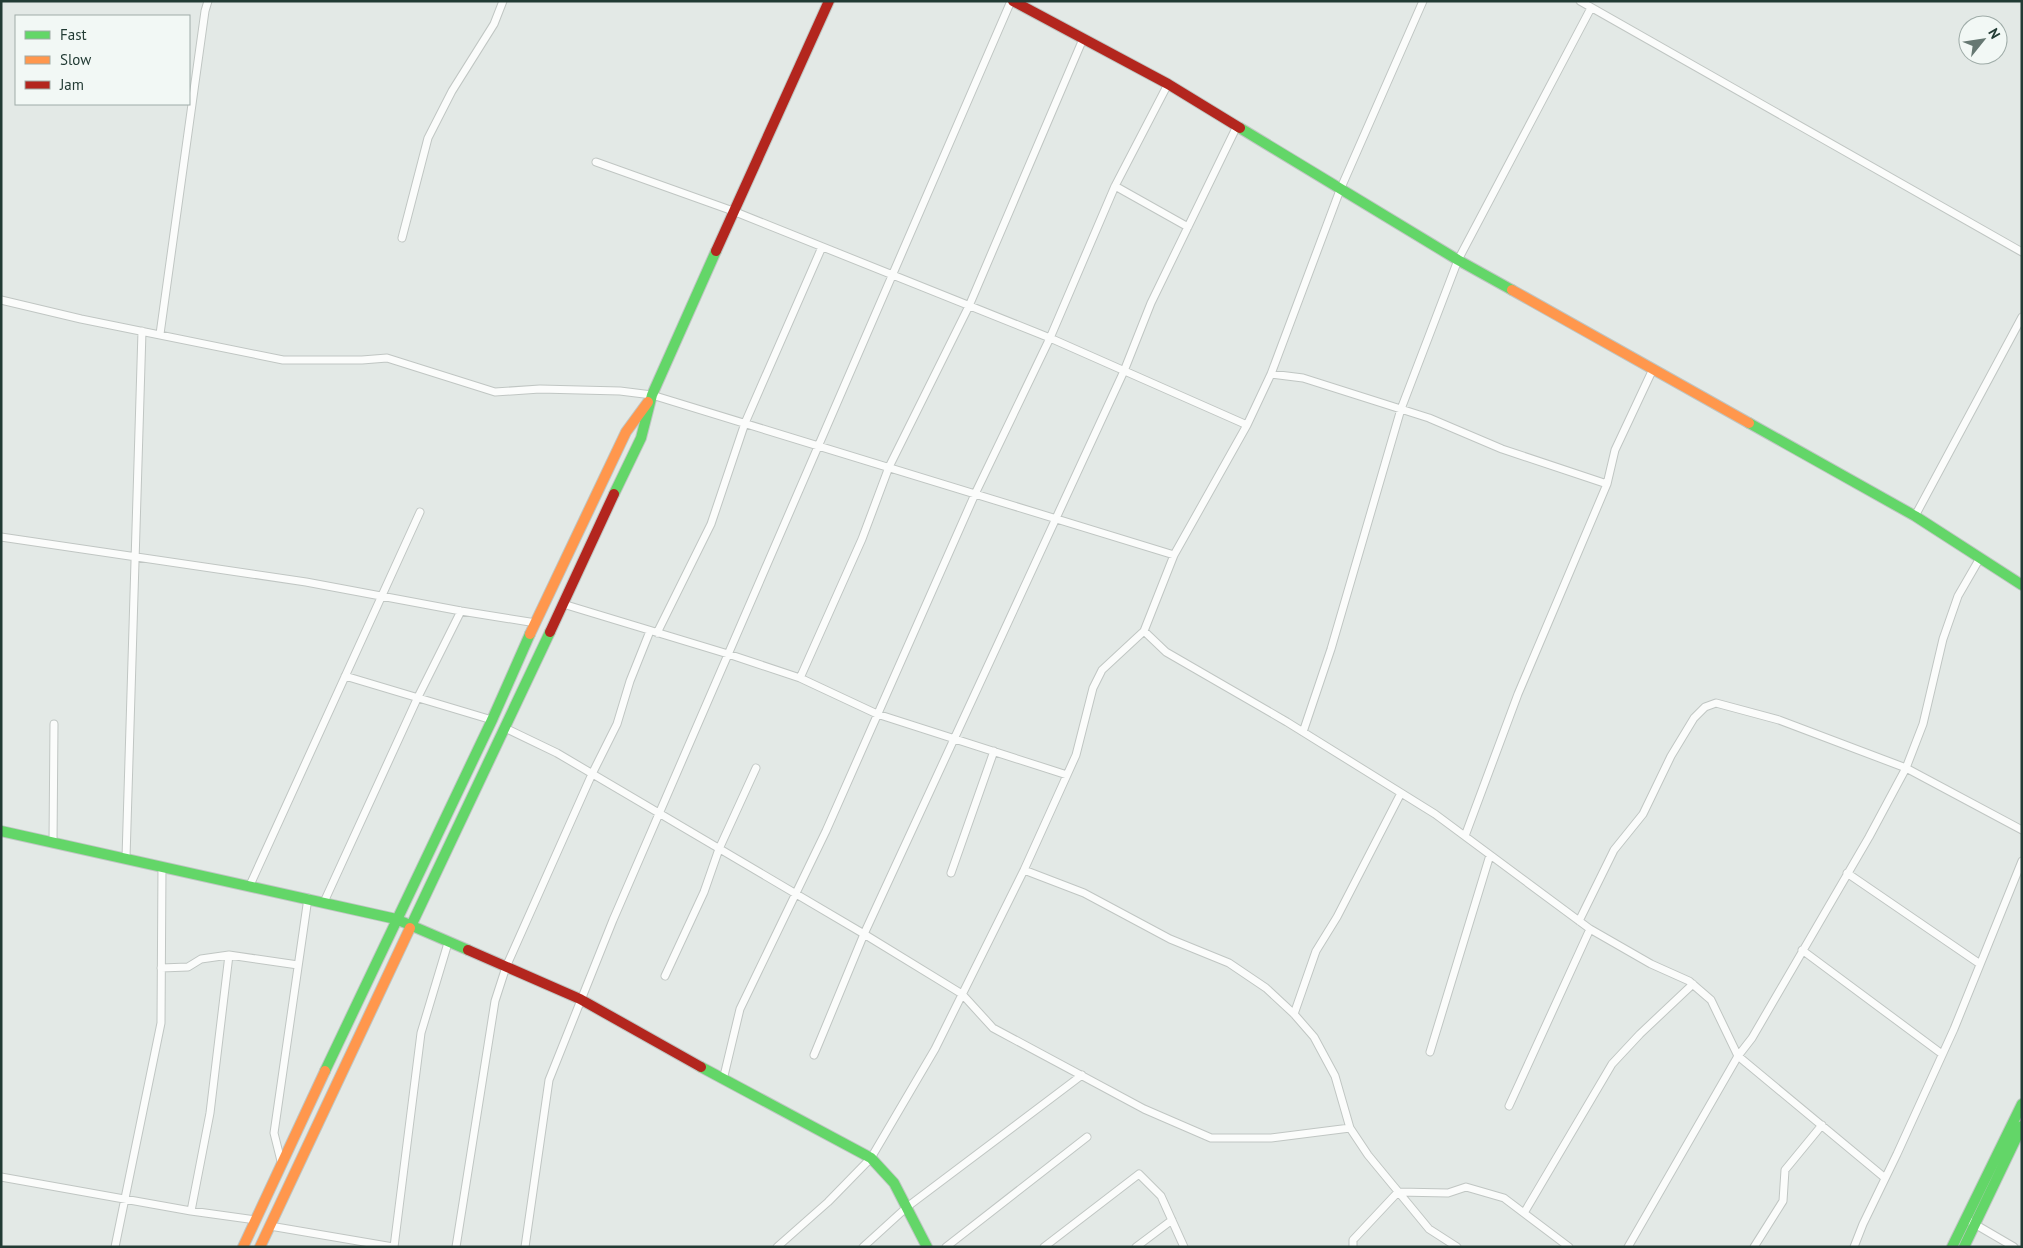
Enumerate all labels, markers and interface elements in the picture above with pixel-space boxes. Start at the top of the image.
legend [15,15,190,105]
north arrow [1958,15,2008,65]
text: Fast [60,25,87,44]
text: N [1984,25,2004,42]
text: Slow [60,50,91,69]
text: Jam [59,75,84,94]

